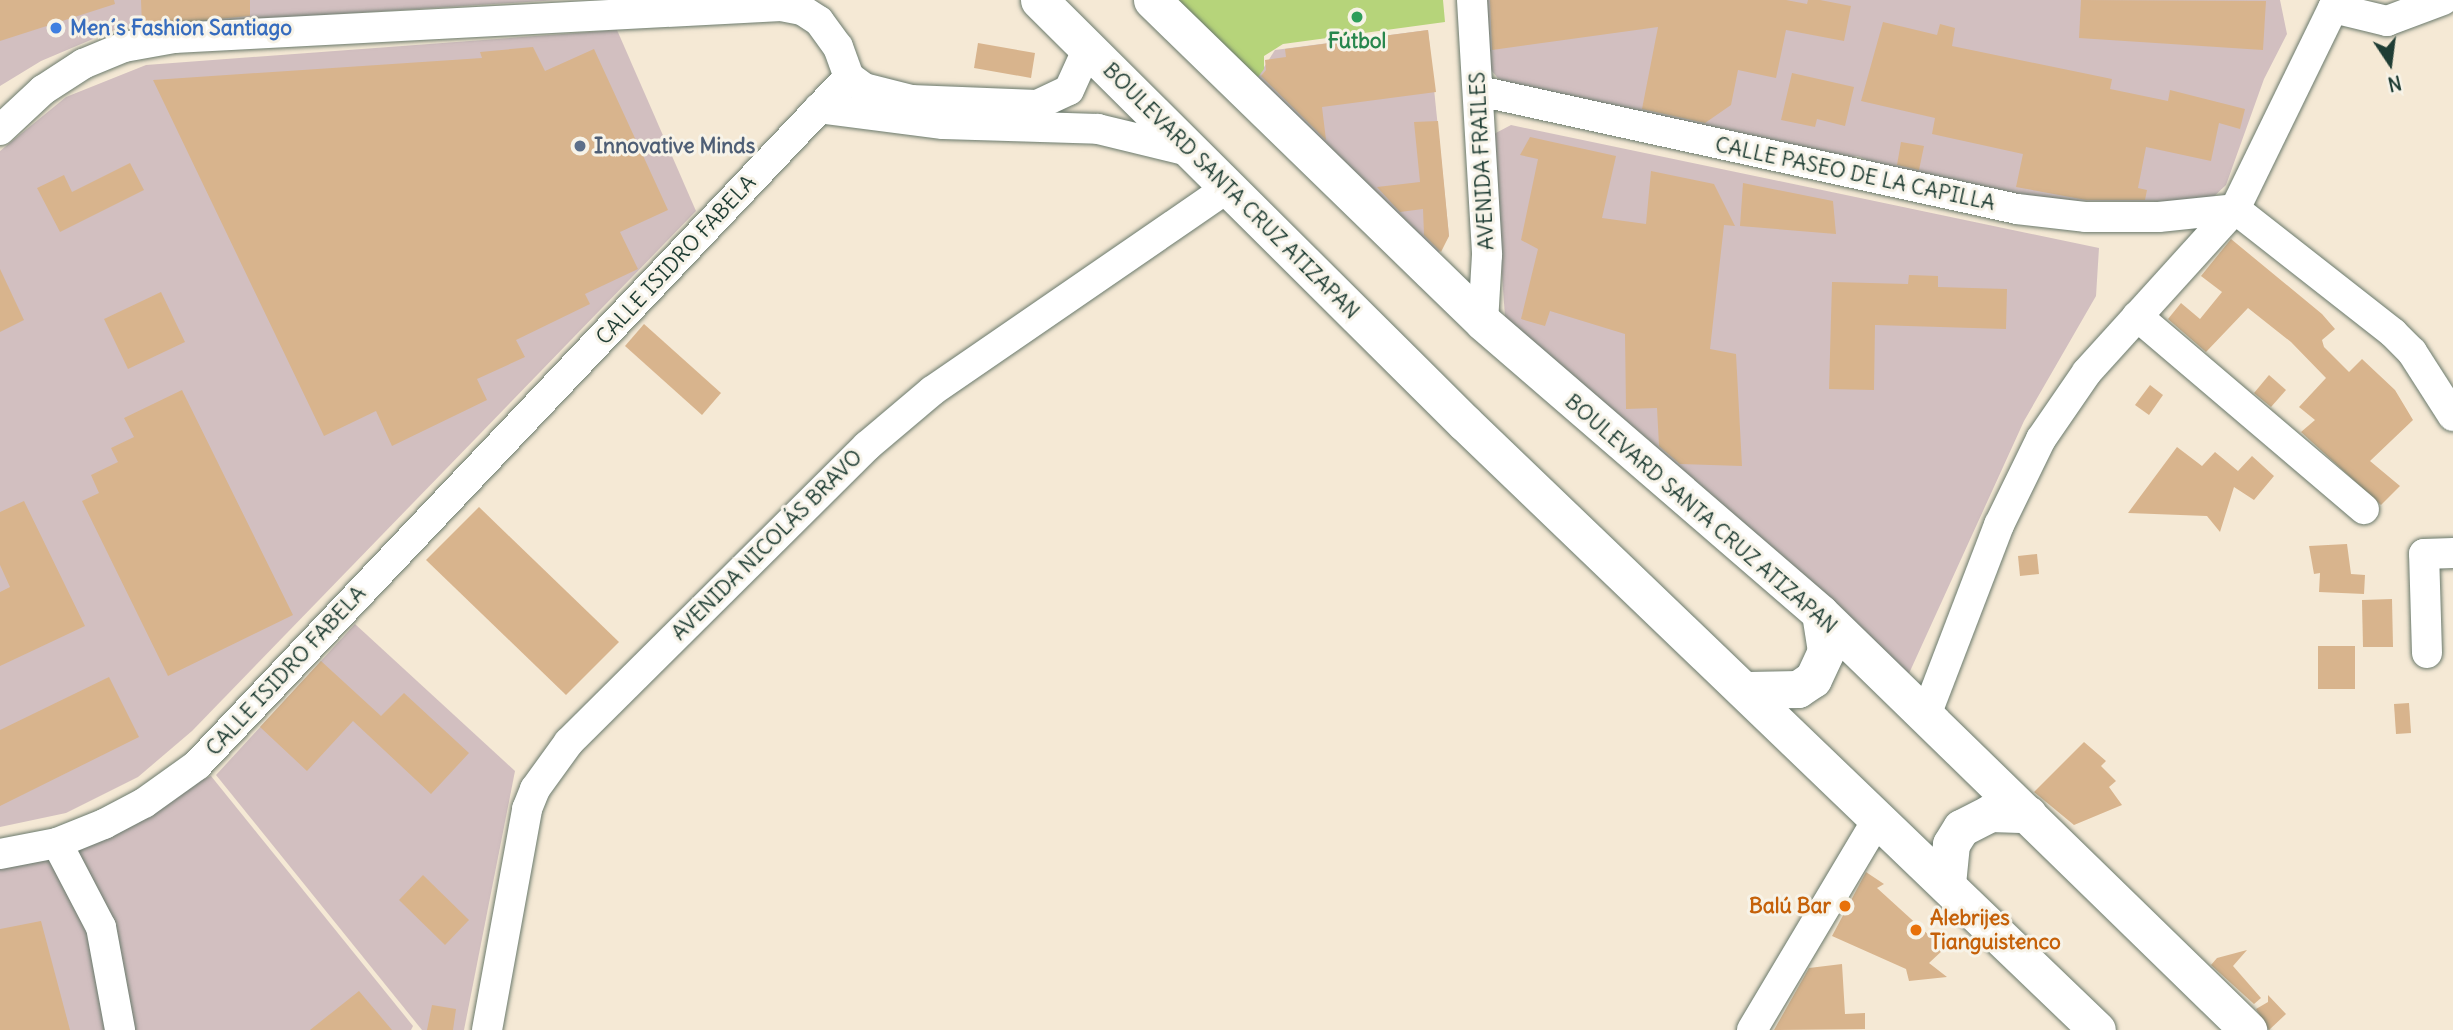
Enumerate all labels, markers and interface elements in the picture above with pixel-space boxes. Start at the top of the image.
marker: Fútbol [1349,9,1365,25]
place label: Men´s Fashion Santiago [70,15,292,41]
marker: Men´s Fashion Santiago [48,20,64,36]
place label: Fútbol [1328,28,1386,54]
north arrow [2355,28,2425,98]
street label: BOULEVARD SANTA CRUZ ATIZAPAN [1098,58,1364,324]
text: N [2386,70,2404,97]
street label: AVENIDA FRAILES [1465,71,1499,251]
street label: CALLE PASEO DE LA CAPILLA [1713,132,1997,216]
place label: Innovative Minds [594,133,755,159]
marker: Innovative Minds [572,138,588,154]
street label: CALLE ISIDRO FABELA [591,170,761,350]
street label: BOULEVARD SANTA CRUZ ATIZAPAN [1560,389,1842,639]
street label: AVENIDA NICOLÁS BRAVO [666,444,868,646]
street label: CALLE ISIDRO FABELA [201,581,371,761]
place label: Balú Bar [1749,893,1831,919]
marker: Balú Bar [1837,898,1853,914]
place label: Alebrijes Tianguistenco [1930,905,2061,955]
marker: Alebrijes Tianguistenco [1908,922,1924,938]

